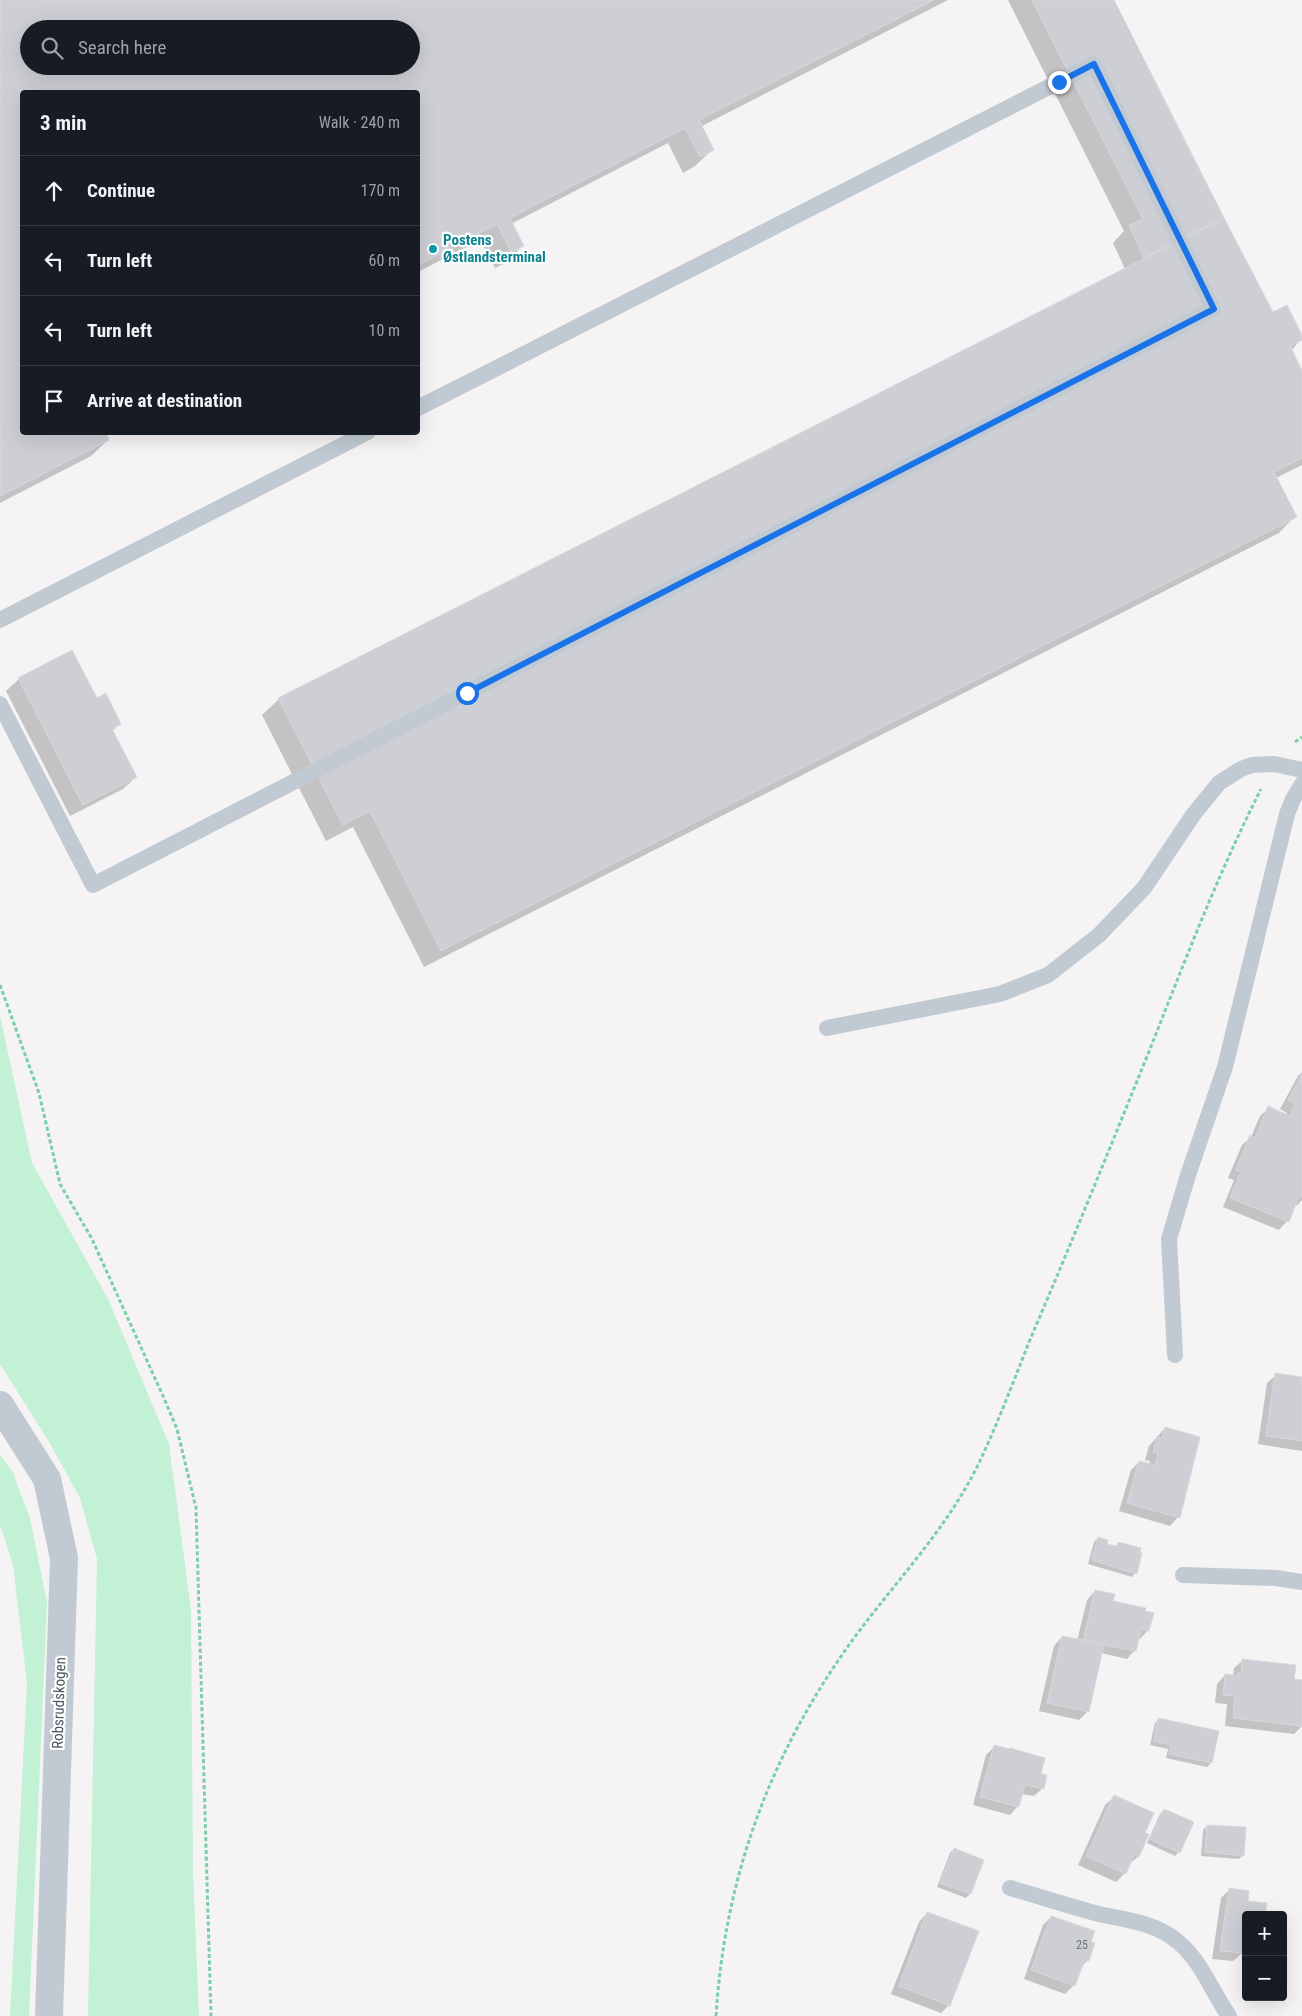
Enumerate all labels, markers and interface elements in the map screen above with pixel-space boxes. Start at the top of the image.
search box [20,20,420,75]
icon: search [38,34,66,62]
text: Search here [78,36,166,59]
route end [1048,71,1071,94]
text: 3 min [40,111,87,135]
text: Walk · 240 m [319,113,400,132]
icon: ahead [40,177,68,205]
text: Continue [87,179,155,202]
text: 170 m [361,181,400,200]
place label: Postens Østlandsterminal [443,231,546,266]
marker: Postens Østlandsterminal [427,243,439,255]
icon: left [40,247,68,275]
text: Turn left [87,249,152,272]
text: 60 m [368,251,400,270]
icon: left [40,317,68,345]
text: Turn left [87,319,152,342]
text: 10 m [368,321,400,340]
icon: arrive [40,387,68,415]
text: Arrive at destination [87,389,242,412]
route start [456,682,479,705]
street label: Robsrudskogen [48,1657,70,1749]
map controls [1242,1911,1287,2001]
button: + [1242,1911,1287,1956]
house number: 25 [1076,1938,1088,1952]
button: − [1242,1956,1287,2001]

